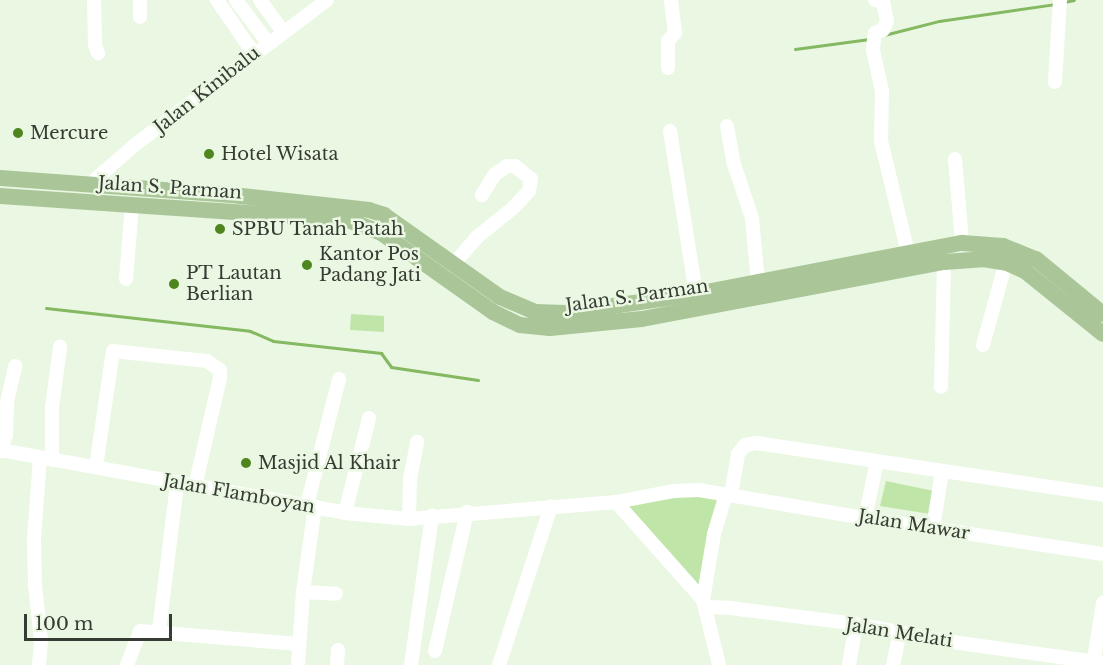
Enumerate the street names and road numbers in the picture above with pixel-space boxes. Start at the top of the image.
street label: Jalan Kinibalu [150,42,264,138]
street label: Jalan S. Parman [98,172,242,204]
street label: Jalan S. Parman [564,275,710,317]
street label: Jalan Flamboyan [161,470,317,518]
street label: Jalan Mawar [857,506,971,544]
street label: Jalan Melati [844,614,954,652]

